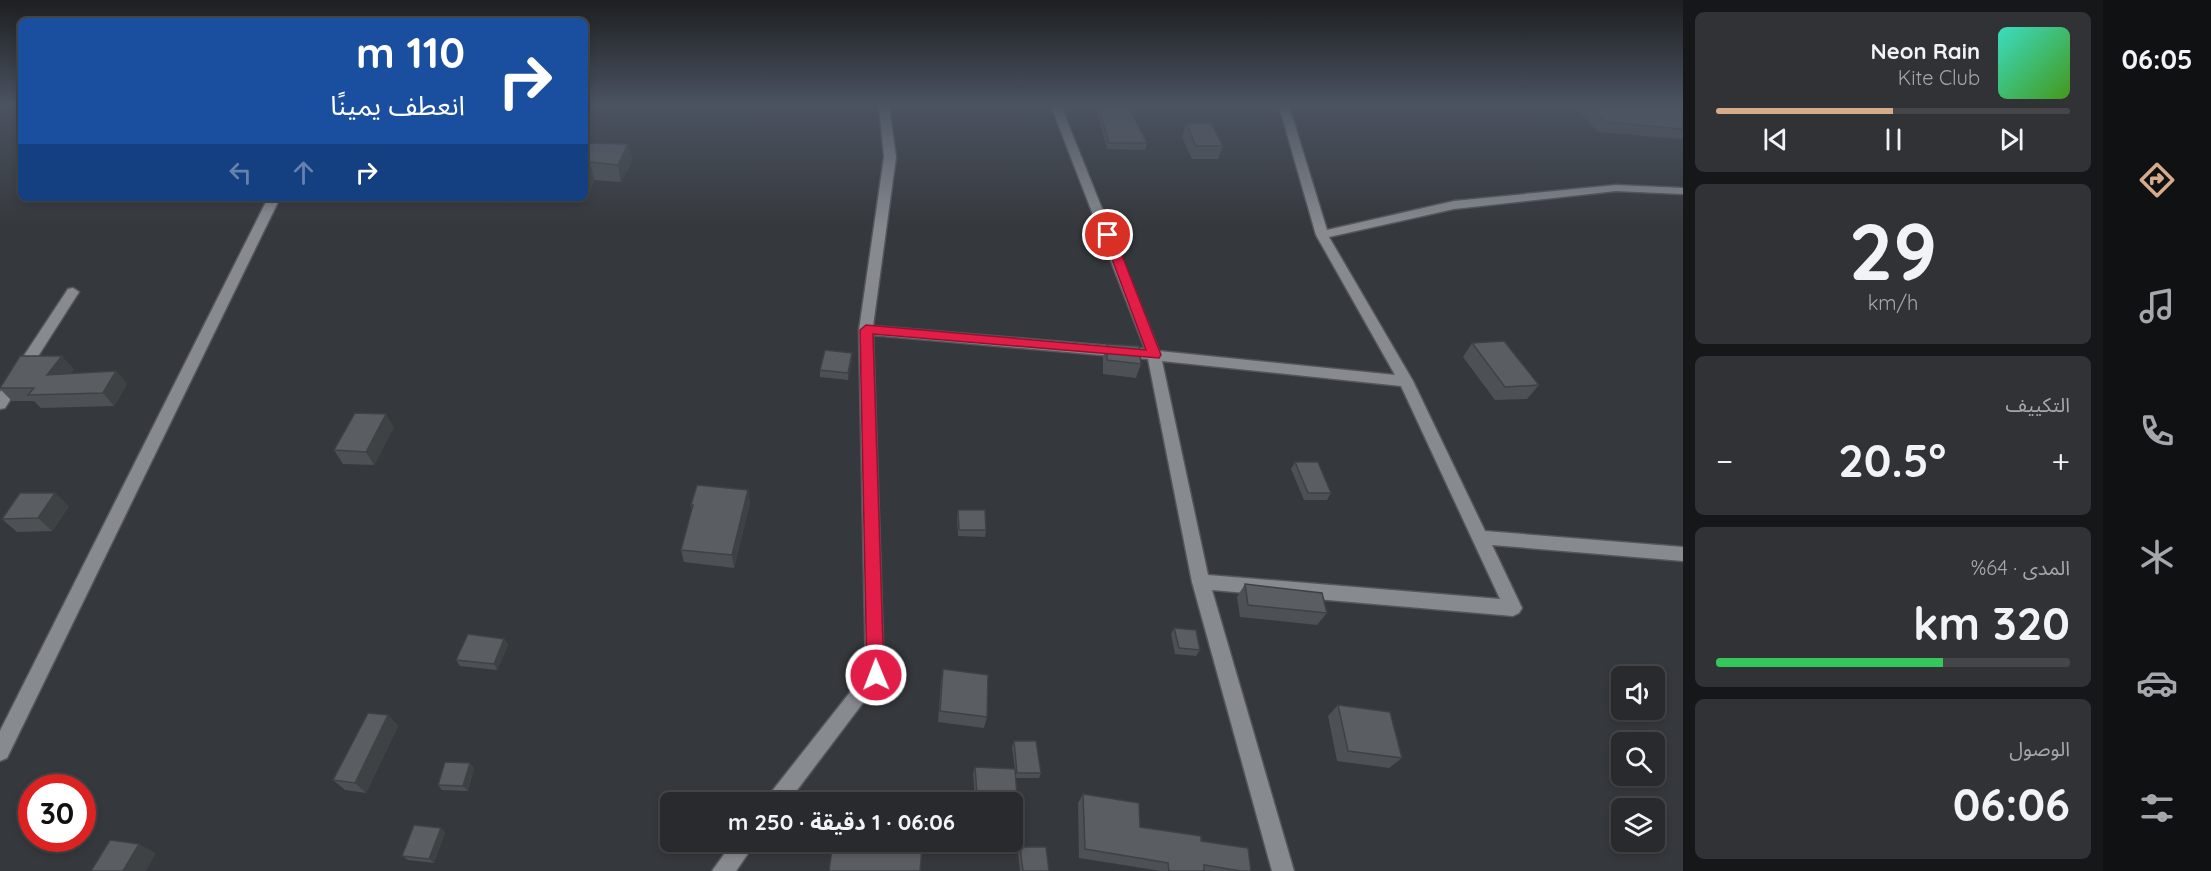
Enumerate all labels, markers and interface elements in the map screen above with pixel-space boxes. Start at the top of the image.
text: 110 m [356,26,465,79]
text: Neon Rain [1871,37,1980,65]
icon: right [486,42,564,120]
text: 06:05 [2122,42,2193,76]
text: Kite Club [1898,65,1980,90]
text: انعطف يمينًا [330,88,465,122]
icon: previous [1759,123,1792,156]
icon: pause [1877,123,1910,156]
icon: next [1995,123,2028,156]
icon: left [224,156,257,189]
icon: ahead [287,156,320,189]
icon: right [350,156,383,189]
icon: directions [2136,159,2178,201]
text: 29 [1849,202,1937,300]
pin [1082,209,1133,260]
icon: arrive [1091,218,1124,251]
icon: music [2136,285,2178,327]
text: km/h [1868,290,1918,315]
text: التكييف [2006,392,2070,417]
icon: phone [2136,410,2178,452]
text: 20.5° [1838,432,1946,488]
text: − [1716,440,1733,481]
text: + [2051,440,2070,481]
icon: climate [2136,536,2178,578]
text: المدى · 64% [1971,555,2070,580]
text: 320 km [1913,595,2070,651]
position arrow [844,643,908,707]
icon: car [2136,662,2178,704]
map controls [1611,666,1665,852]
button: sound [1611,666,1665,720]
button: search [1611,732,1665,786]
text: الوصول [2009,736,2070,761]
speed limit sign: 30 [18,774,96,852]
text: 06:06 [1953,776,2070,832]
icon: filters [2136,787,2178,829]
button: layers [1611,798,1665,852]
text: 06:06 · 1 دقيقة · 250 m [728,808,955,836]

